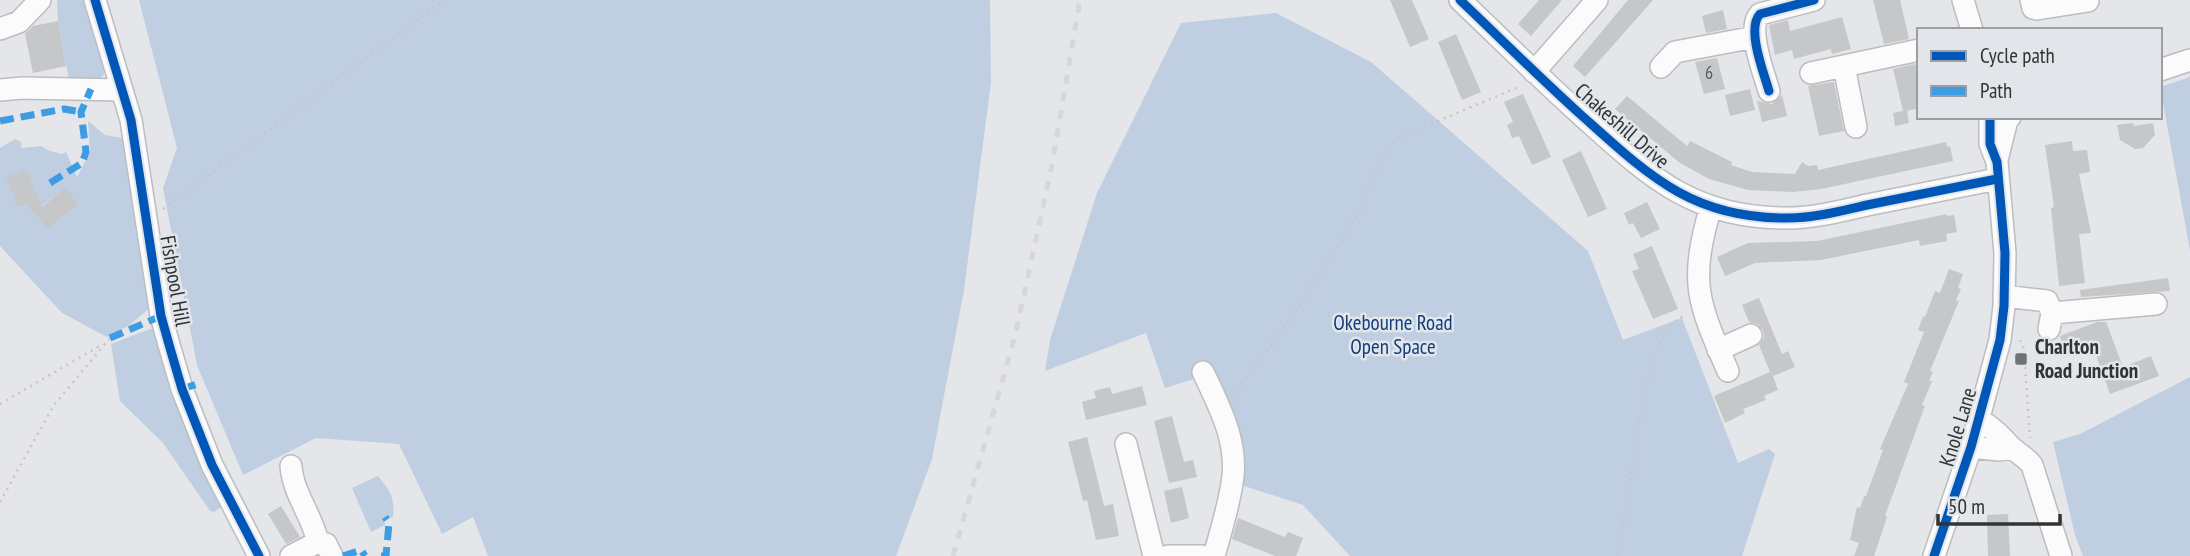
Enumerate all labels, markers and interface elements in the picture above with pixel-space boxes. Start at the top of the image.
legend [1917,28,2162,119]
text: Cycle path [1980,42,2055,69]
house number: 6 [1705,61,1713,84]
street label: Chakeshill Drive [1569,77,1675,174]
text: Path [1980,77,2012,104]
street label: Fishpool Hill [154,233,197,329]
park label: Okebourne Road Open Space [1333,309,1453,360]
place label: Charlton Road Junction [2035,333,2138,384]
marker: Charlton Road Junction [2013,351,2029,367]
street label: Knole Lane [1933,384,1982,470]
scale bar [1938,482,2060,526]
text: 50 m [1948,493,1985,520]

